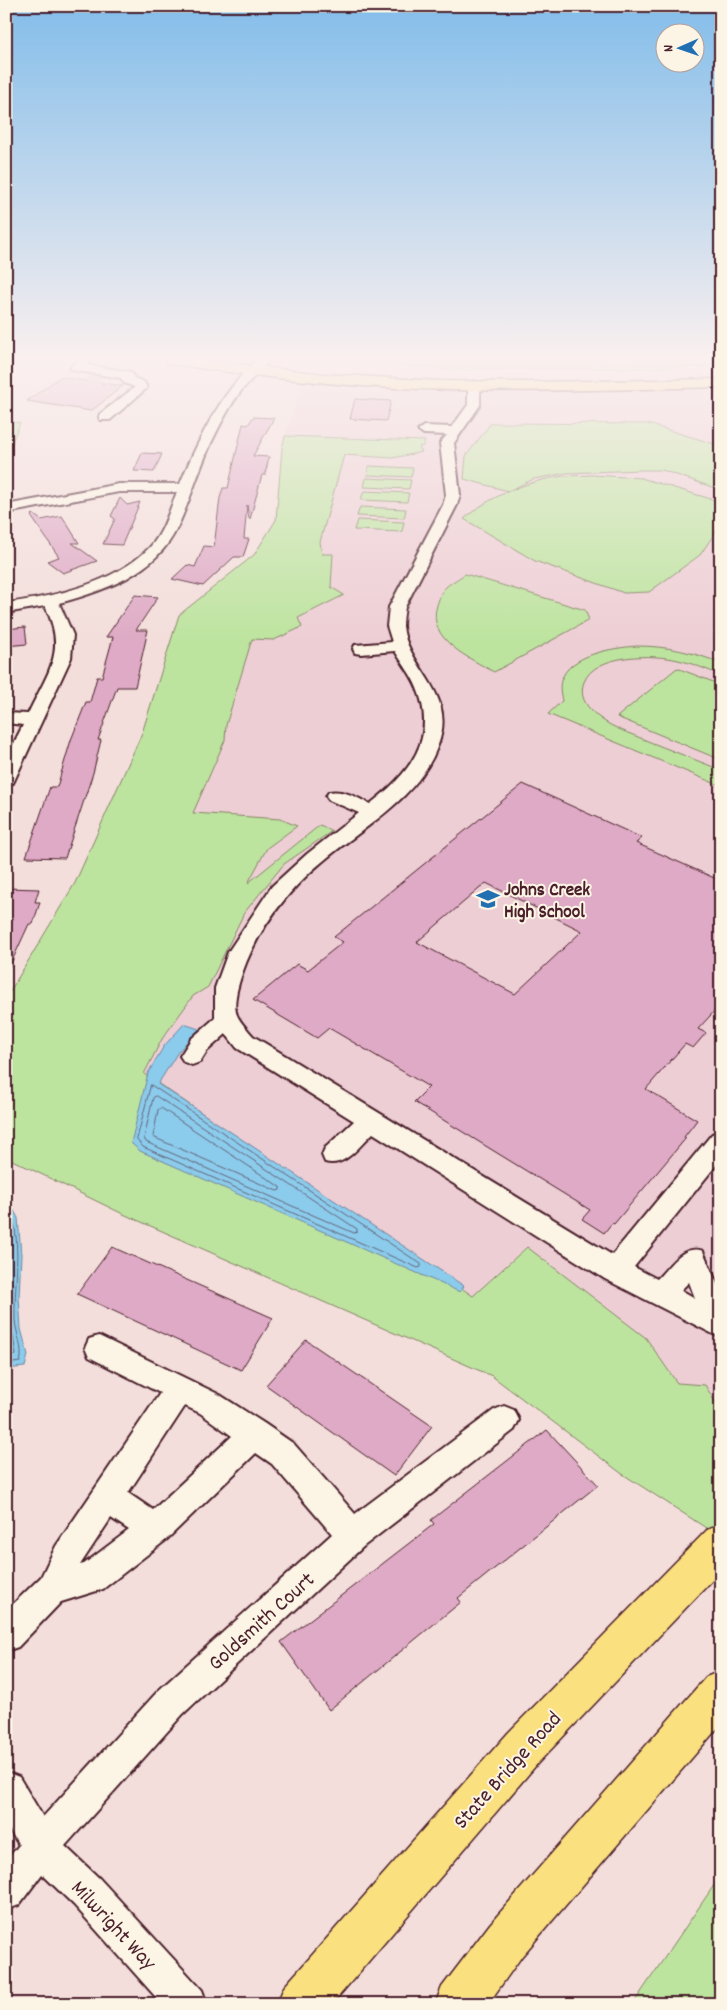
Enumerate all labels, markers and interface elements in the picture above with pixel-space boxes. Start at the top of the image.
north arrow [654,22,704,72]
text: N [659,44,679,52]
place label: Johns Creek High School [504,878,590,927]
school or university icon: Johns Creek High School [475,886,501,912]
street label: Goldsmith Court [202,1566,323,1679]
street label: State Bridge Road [447,1705,570,1837]
street label: Milwright Way [62,1874,163,1979]

